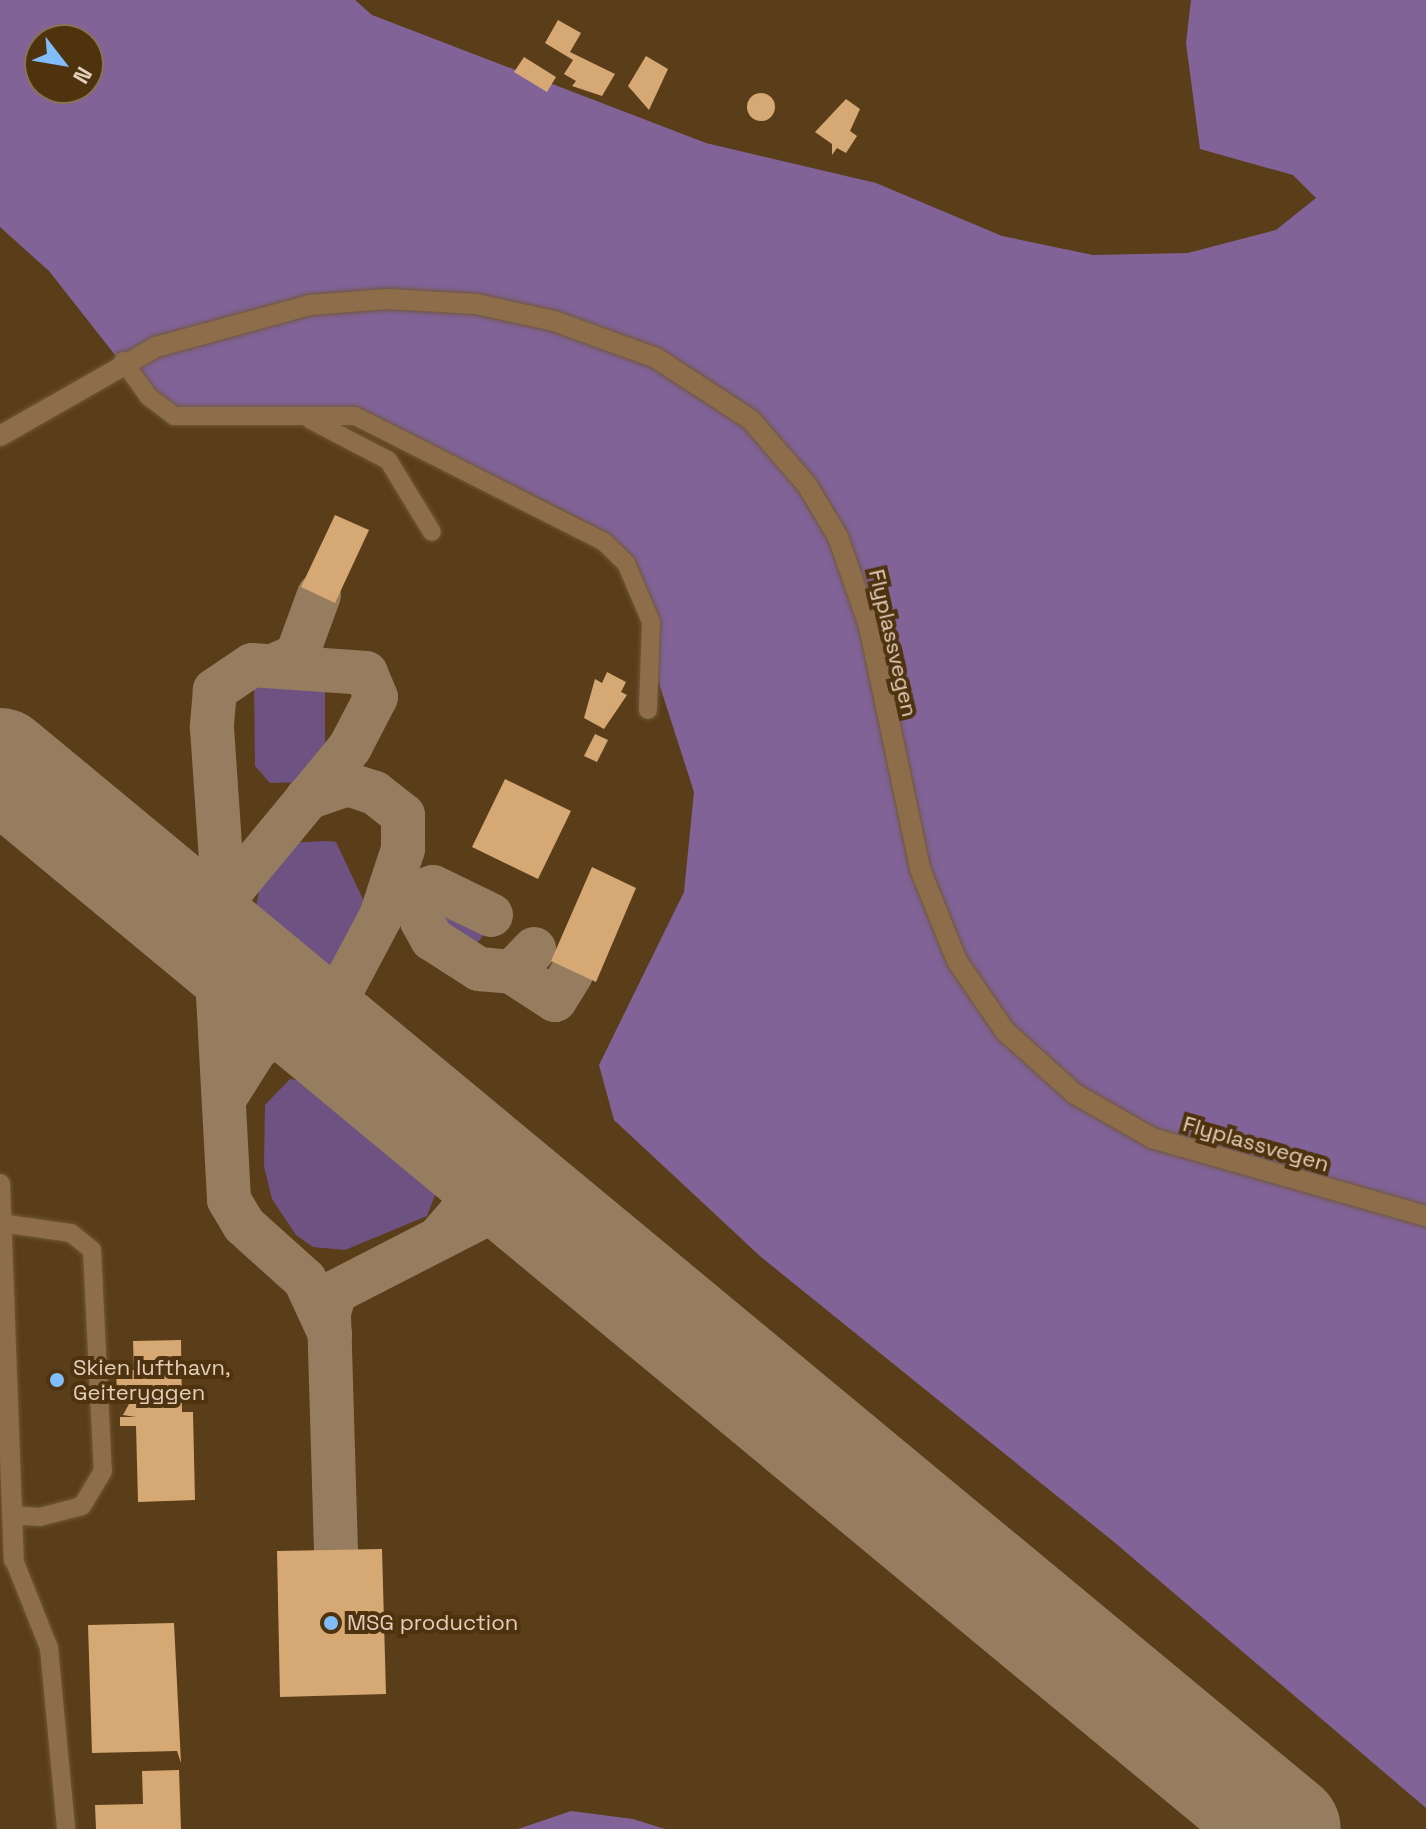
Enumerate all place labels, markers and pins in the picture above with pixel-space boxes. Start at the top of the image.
place label: Skien lufthavn, Geiteryggen [73,1354,231,1406]
marker: Skien lufthavn, Geiteryggen [48,1371,66,1389]
place label: MSG production [347,1610,518,1636]
marker: MSG production [322,1614,340,1632]

